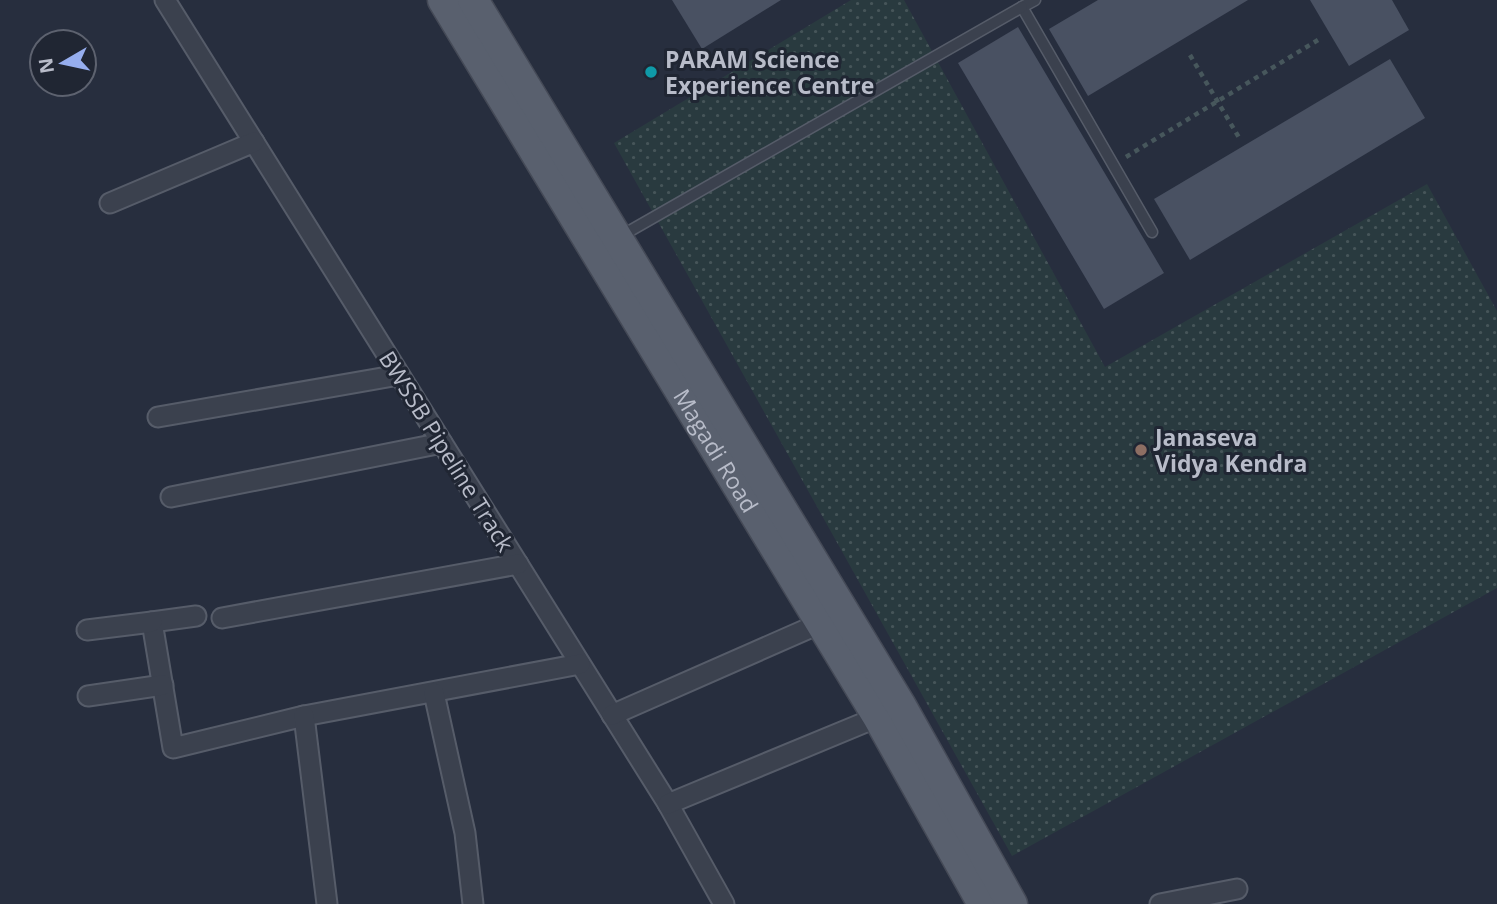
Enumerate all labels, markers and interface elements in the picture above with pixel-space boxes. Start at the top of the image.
north arrow [28,28,98,98]
place label: PARAM Science Experience Centre [665,43,874,101]
text: N [32,56,60,75]
marker: PARAM Science Experience Centre [643,64,659,80]
street label: BWSSB Pipeline Track [372,344,522,558]
street label: Magadi Road [666,383,766,519]
place label: Janaseva Vidya Kendra [1153,421,1307,479]
marker: Janaseva Vidya Kendra [1133,442,1149,458]

